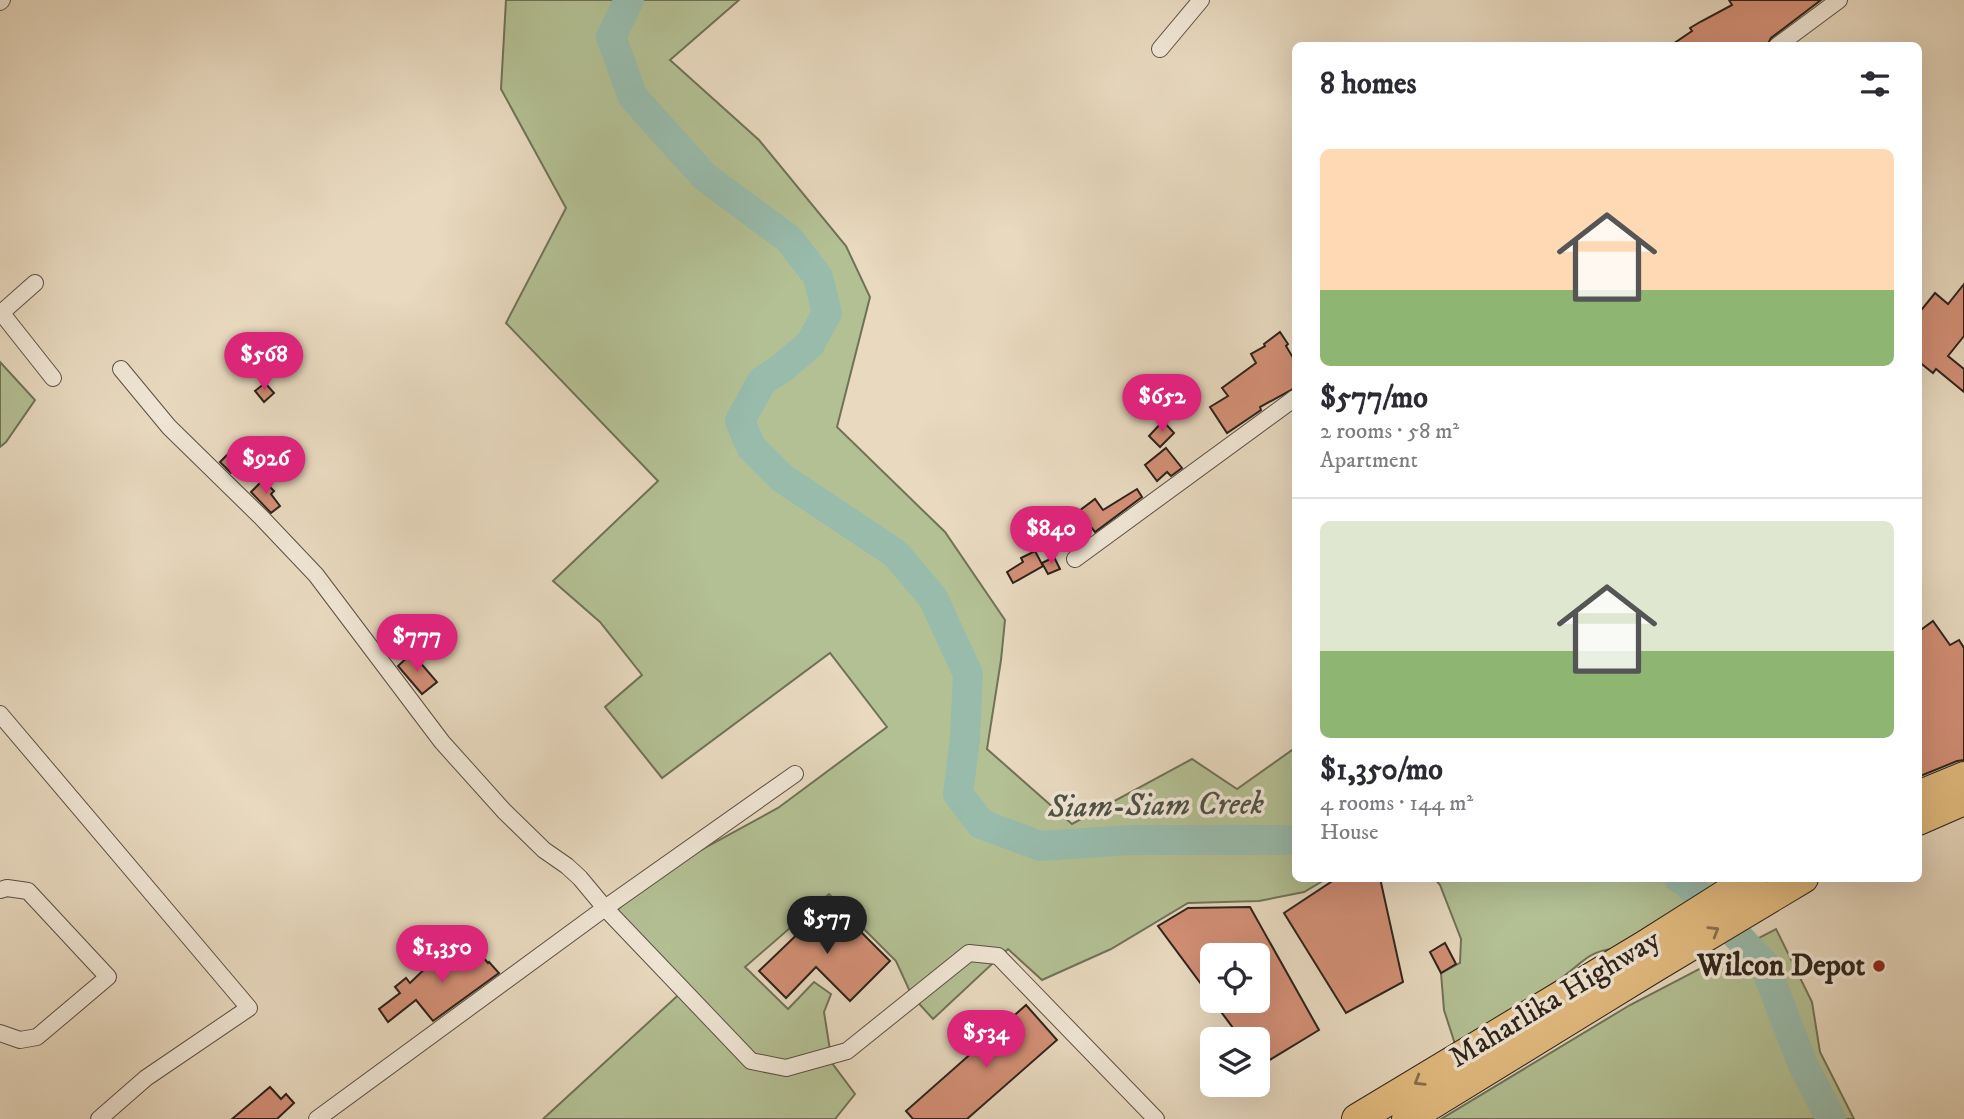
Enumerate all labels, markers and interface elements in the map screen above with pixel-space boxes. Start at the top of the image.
icon: filters [1856,65,1894,103]
text: 8 homes [1320,66,1417,103]
icon: home [1544,194,1670,320]
pin: $568 [223,332,305,392]
text: $568 [240,340,288,369]
pin: $652 [1121,374,1203,434]
text: $577/mo [1320,380,1428,417]
text: $652 [1138,382,1186,411]
text: 2 rooms · 58 m² [1320,417,1459,446]
pin: $926 [225,436,307,496]
text: $926 [242,444,290,473]
text: Apartment [1320,446,1418,475]
pin: $840 [1010,506,1092,566]
text: $840 [1026,514,1076,543]
icon: home [1544,566,1670,692]
pin: $777 [376,614,458,674]
text: $777 [393,622,441,651]
text: $1,350/mo [1320,752,1443,789]
water label: Siam-Siam Creek [1047,784,1265,828]
text: 4 rooms · 144 m² [1320,789,1473,818]
text: House [1320,818,1378,847]
pin: $577 [786,897,868,956]
text: $577 [803,904,851,933]
street label: Maharlika Highway [1443,921,1668,1077]
pin: $1,350 [385,926,499,985]
one-way arrow [1706,926,1719,939]
text: $1,350 [412,933,472,962]
map controls [1200,943,1270,1097]
button: locate [1200,943,1270,1013]
place label: Wilcon Depot [1696,948,1865,985]
marker: Wilcon Depot [1871,958,1887,974]
pin: $534 [945,1010,1027,1070]
text: $534 [963,1018,1009,1047]
button: layers [1200,1027,1270,1097]
one-way arrow [1414,1073,1427,1086]

